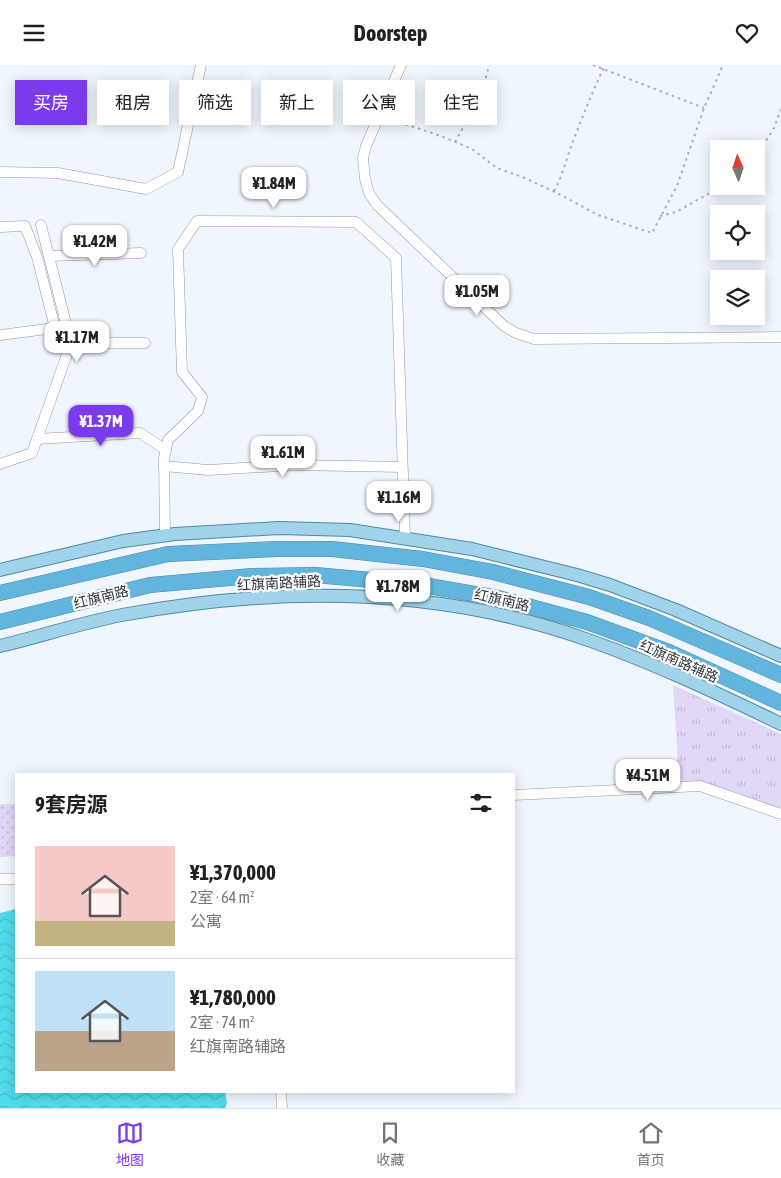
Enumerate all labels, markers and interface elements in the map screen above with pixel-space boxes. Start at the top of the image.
icon: menu [20,19,48,47]
icon: heart [733,19,761,47]
text: Doorstep [354,20,427,46]
chip: 买房 [15,80,87,125]
chip: 租房 [97,80,169,125]
chip: 筛选 [179,80,251,125]
chip: 新上 [261,80,333,125]
chip: 公寓 [343,80,415,125]
chip: 住宅 [425,80,497,125]
north arrow [710,140,765,195]
map controls [710,140,765,325]
pin: ¥1.84M [233,167,315,209]
text: ¥1.84M [252,174,296,192]
button: locate [710,205,765,260]
pin: ¥1.42M [54,225,136,267]
text: ¥1.42M [73,232,117,250]
button: layers [710,270,765,325]
pin: ¥1.05M [436,275,518,317]
text: ¥1.05M [455,282,499,300]
pin: ¥1.17M [36,321,118,363]
text: ¥1.17M [55,328,99,346]
pin: ¥1.37M [60,405,142,447]
text: ¥1.37M [79,412,123,430]
pin: ¥1.61M [242,435,324,478]
text: ¥1.61M [261,443,305,461]
pin: ¥1.16M [358,481,440,523]
text: ¥1.16M [377,488,421,506]
pin: ¥1.78M [357,569,439,612]
street label: 红旗南路辅路 [237,573,321,593]
text: ¥1.78M [376,577,420,595]
street label: 红旗南路 [72,582,130,612]
street label: 红旗南路 [473,586,531,614]
street label: 红旗南路辅路 [637,637,721,685]
pin: ¥4.51M [607,759,689,801]
text: ¥4.51M [626,766,670,784]
icon: filters [467,789,495,817]
text: 9套房源 [35,792,108,816]
text: ¥1,370,000 [190,860,276,884]
icon: home [75,866,135,926]
text: 2室 · 64 m² [190,888,255,906]
text: 公寓 [190,912,222,930]
text: ¥1,780,000 [190,985,276,1009]
icon: home [75,991,135,1051]
text: 2室 · 74 m² [190,1013,255,1031]
text: 红旗南路辅路 [190,1037,286,1055]
tab: 地图 [116,1119,144,1169]
tab: 收藏 [376,1119,404,1169]
tab: 首页 [637,1119,665,1169]

